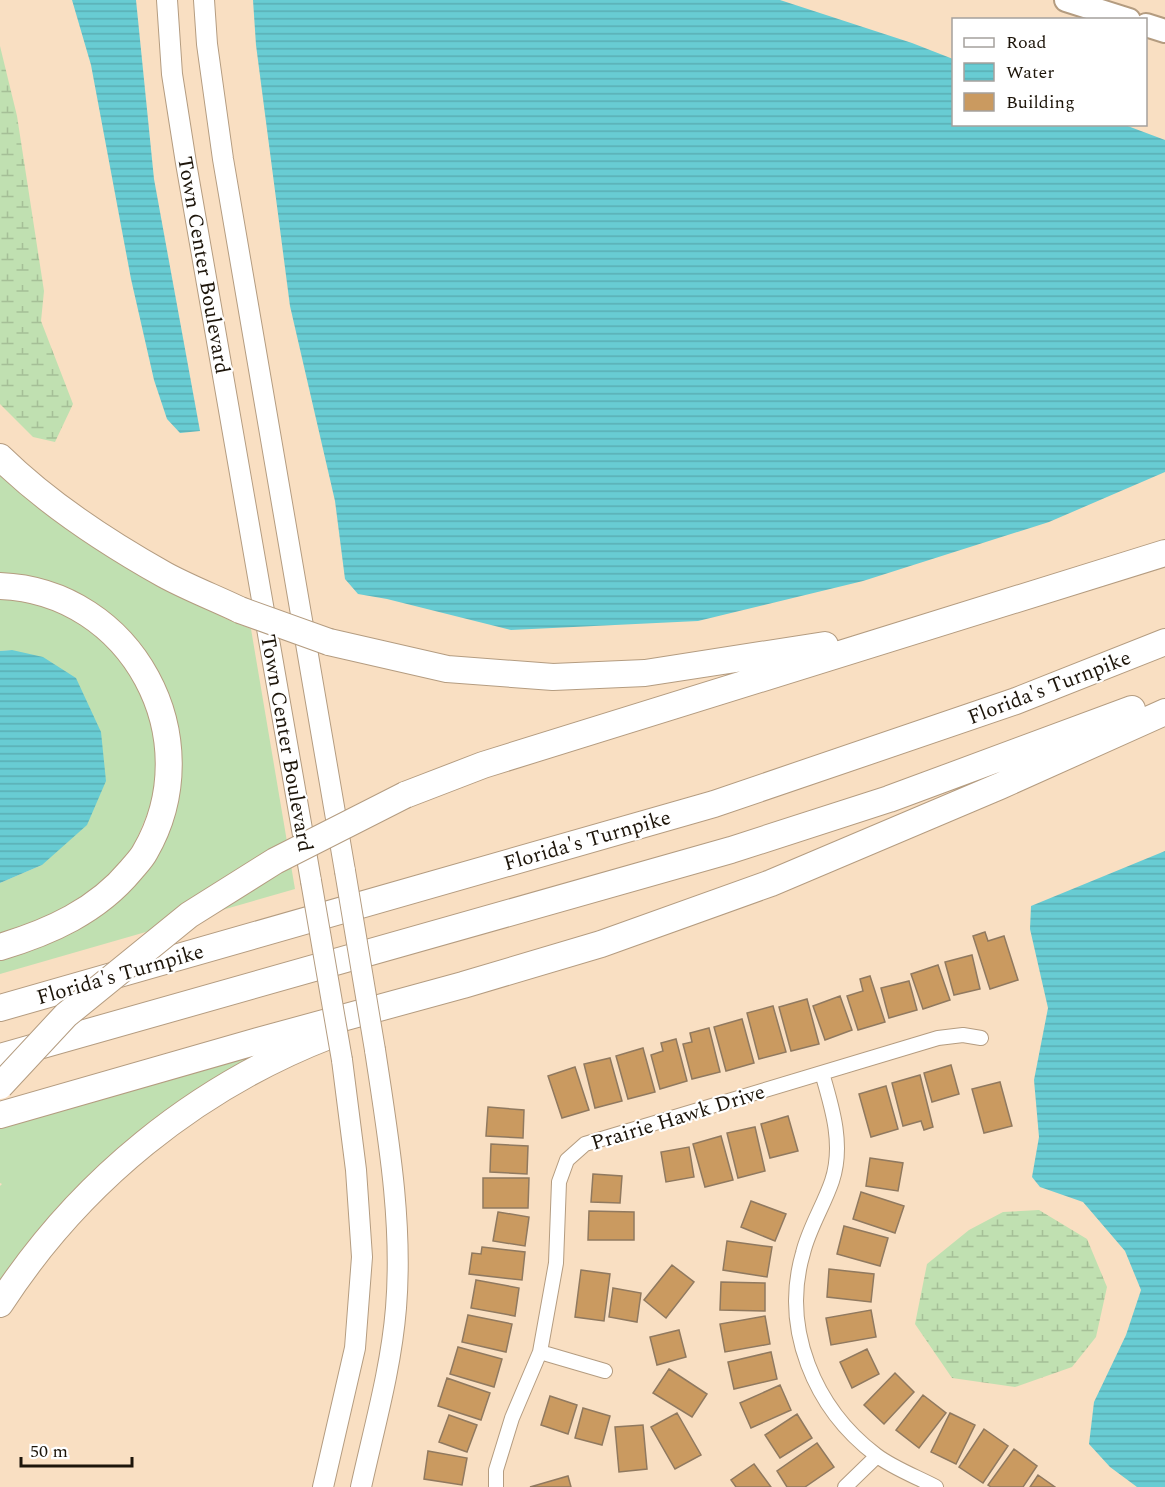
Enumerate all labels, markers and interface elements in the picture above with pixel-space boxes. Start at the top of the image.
legend [952,18,1147,126]
text: Road [1006,29,1047,56]
text: Water [1006,59,1054,86]
text: Building [1006,89,1075,116]
street label: Town Center Boulevard [168,154,238,377]
street label: Town Center Boulevard [251,632,321,855]
street label: Florida's Turnpike [963,642,1136,734]
street label: Florida's Turnpike [500,802,675,880]
street label: Florida's Turnpike [33,936,208,1014]
street label: Prairie Hawk Drive [587,1076,769,1160]
scale bar [21,1430,132,1468]
text: 50 m [30,1438,68,1465]

